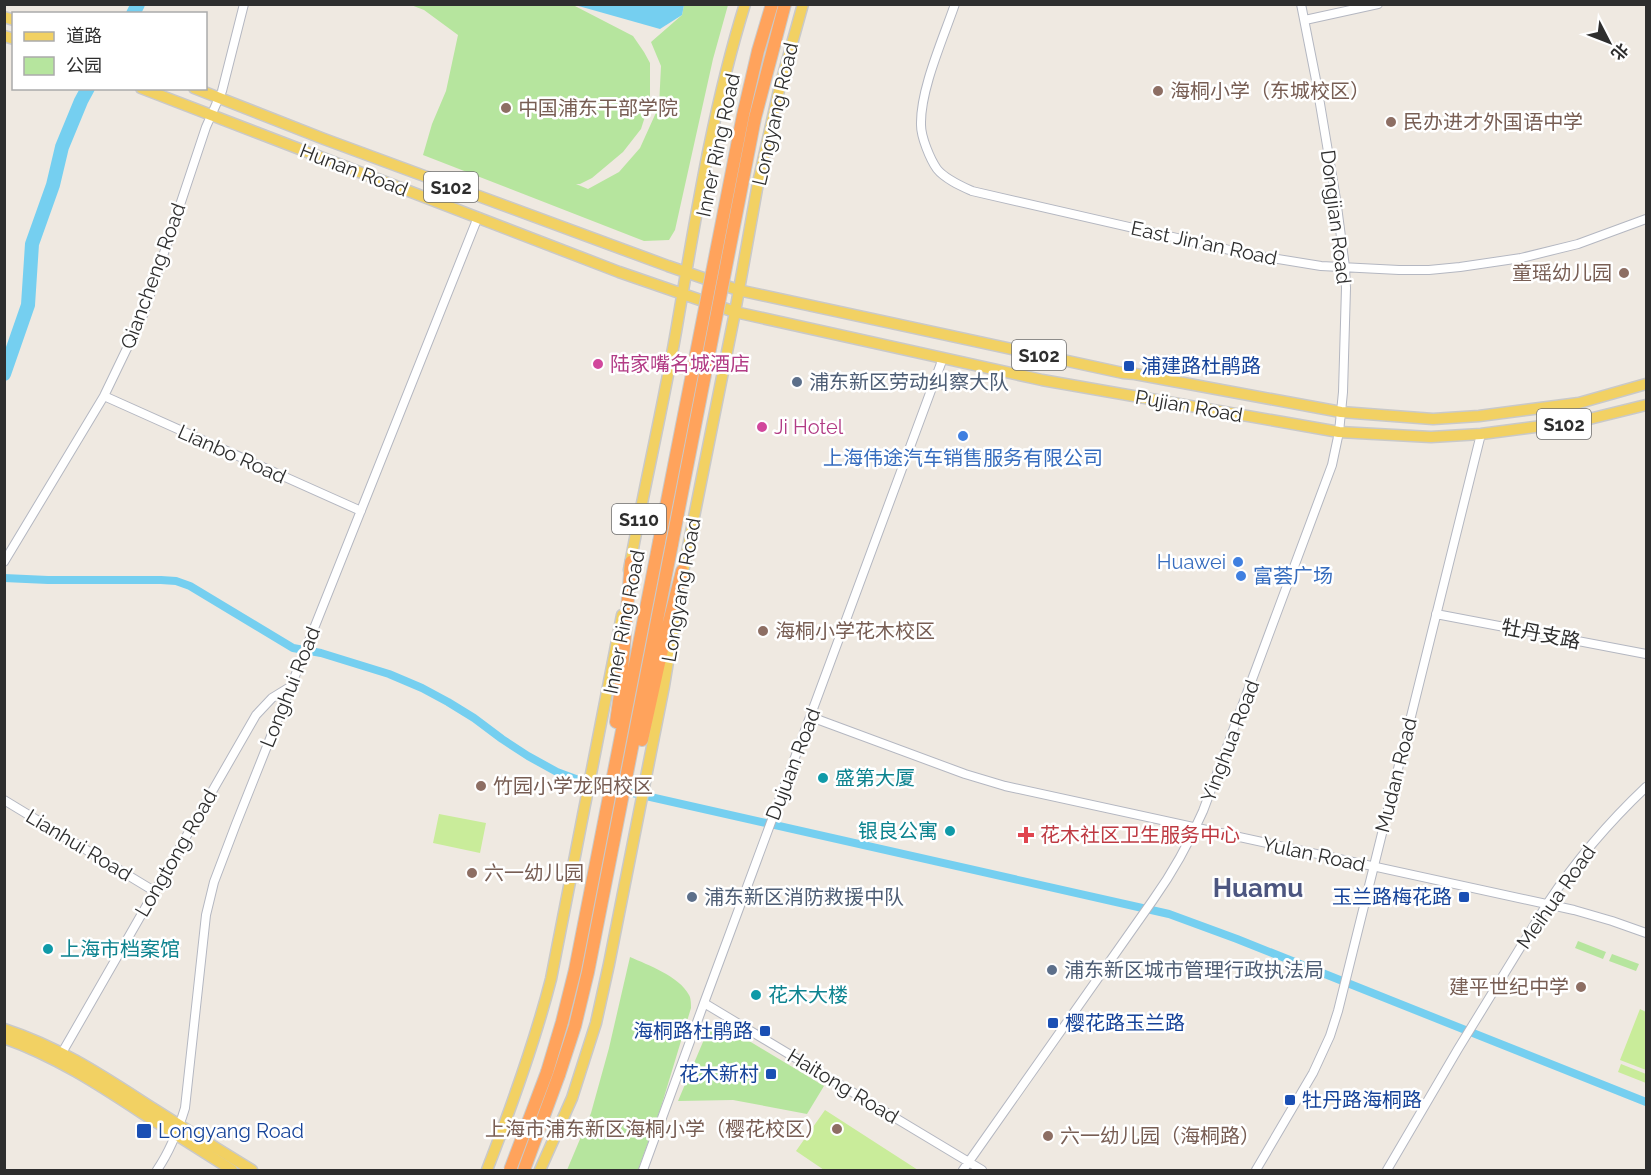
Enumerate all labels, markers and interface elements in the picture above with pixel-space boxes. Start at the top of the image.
legend [12,12,207,90]
north arrow [1579,12,1639,72]
text: 道路 [66,25,102,46]
text: 北 [1607,39,1632,64]
street label: Longyang Road [747,40,803,188]
text: 公园 [66,55,102,76]
street label: Inner Ring Road [691,71,745,219]
place label: 海桐小学（东城校区） [1170,79,1370,103]
marker: 海桐小学（东城校区） [1151,84,1165,98]
place label: 中国浦东干部学院 [518,96,678,120]
marker: 中国浦东干部学院 [499,101,513,115]
place label: 民办进才外国语中学 [1403,110,1583,134]
marker: 民办进才外国语中学 [1384,115,1398,129]
street label: Hunan Road [297,138,411,202]
street label: Dongjian Road [1316,148,1356,286]
road number: S102 [424,172,478,202]
street label: Qiancheng Road [115,200,191,352]
street label: East Jin'an Road [1129,216,1279,270]
place label: 童瑶幼儿园 [1512,261,1612,285]
marker: 童瑶幼儿园 [1617,266,1631,280]
road number: S102 [1012,340,1066,370]
place label: 陆家嘴名城酒店 [610,352,750,376]
place label: 浦建路杜鹃路 [1141,354,1261,378]
marker: 陆家嘴名城酒店 [591,357,605,371]
marker: 浦建路杜鹃路 [1122,359,1136,373]
place label: 浦东新区劳动纠察大队 [809,370,1009,394]
marker: 浦东新区劳动纠察大队 [790,375,804,389]
street label: Pujian Road [1133,385,1245,427]
road number: S102 [1537,409,1591,439]
place label: Ji Hotel [774,415,844,439]
street label: Lianbo Road [174,419,290,489]
marker: Ji Hotel [755,420,769,434]
marker: 上海伟途汽车销售服务有限公司 [956,429,970,443]
place label: 上海伟途汽车销售服务有限公司 [823,446,1103,470]
road number: S110 [612,504,666,534]
street label: Longyang Road [657,516,705,664]
street label: Inner Ring Road [598,548,650,696]
place label: Huawei [1157,550,1226,574]
marker: Huawei [1231,555,1245,569]
place label: 富荟广场 [1253,564,1333,588]
marker: 富荟广场 [1234,569,1248,583]
street label: 牡丹支路 [1499,615,1583,653]
place label: 海桐小学花木校区 [775,619,935,643]
street label: Longhui Road [255,623,325,751]
marker: 海桐小学花木校区 [756,624,770,638]
street label: Yinghua Road [1196,677,1264,805]
street label: Dujuan Road [761,705,825,823]
street label: Mudan Road [1370,715,1422,835]
place label: 盛第大厦 [835,766,915,790]
marker: 盛第大厦 [816,771,830,785]
place label: 竹园小学龙阳校区 [493,774,653,798]
marker: 竹园小学龙阳校区 [474,779,488,793]
street label: Longtong Road [130,785,222,921]
street label: Lianhui Road [22,804,136,886]
place label: 银良公寓 [858,819,938,843]
place label: 花木社区卫生服务中心 [1040,823,1240,847]
marker: 银良公寓 [943,824,957,838]
marker: 花木社区卫生服务中心 [1017,826,1035,844]
street label: Yulan Road [1260,831,1368,877]
street label: Meihua Road [1511,841,1601,953]
place label: 六一幼儿园 [484,861,584,885]
marker: 六一幼儿园 [465,866,479,880]
district label: Huamu [1213,873,1303,903]
place label: 浦东新区消防救援中队 [704,885,904,909]
place label: 玉兰路梅花路 [1332,885,1452,909]
marker: 浦东新区消防救援中队 [685,890,699,904]
marker: 玉兰路梅花路 [1457,890,1471,904]
place label: 上海市档案馆 [60,937,180,961]
marker: 上海市档案馆 [41,942,55,956]
place label: 浦东新区城市管理行政执法局 [1064,958,1324,982]
marker: 浦东新区城市管理行政执法局 [1045,963,1059,977]
place label: 建平世纪中学 [1449,975,1569,999]
marker: 建平世纪中学 [1574,980,1588,994]
place label: 花木大楼 [768,983,848,1007]
marker: 花木大楼 [749,988,763,1002]
place label: 樱花路玉兰路 [1065,1011,1185,1035]
marker: 樱花路玉兰路 [1046,1016,1060,1030]
place label: 海桐路杜鹃路 [633,1019,753,1043]
marker: 海桐路杜鹃路 [758,1024,772,1038]
street label: Haitong Road [783,1043,903,1129]
place label: 花木新村 [679,1062,759,1086]
marker: 花木新村 [764,1067,778,1081]
place label: 牡丹路海桐路 [1302,1088,1422,1112]
marker: 牡丹路海桐路 [1283,1093,1297,1107]
place label: 上海市浦东新区海桐小学（樱花校区） [485,1117,825,1141]
place label: Longyang Road [158,1119,304,1143]
marker: Longyang Road [135,1122,153,1140]
marker: 上海市浦东新区海桐小学（樱花校区） [830,1122,844,1136]
place label: 六一幼儿园（海桐路） [1060,1124,1260,1148]
marker: 六一幼儿园（海桐路） [1041,1129,1055,1143]

